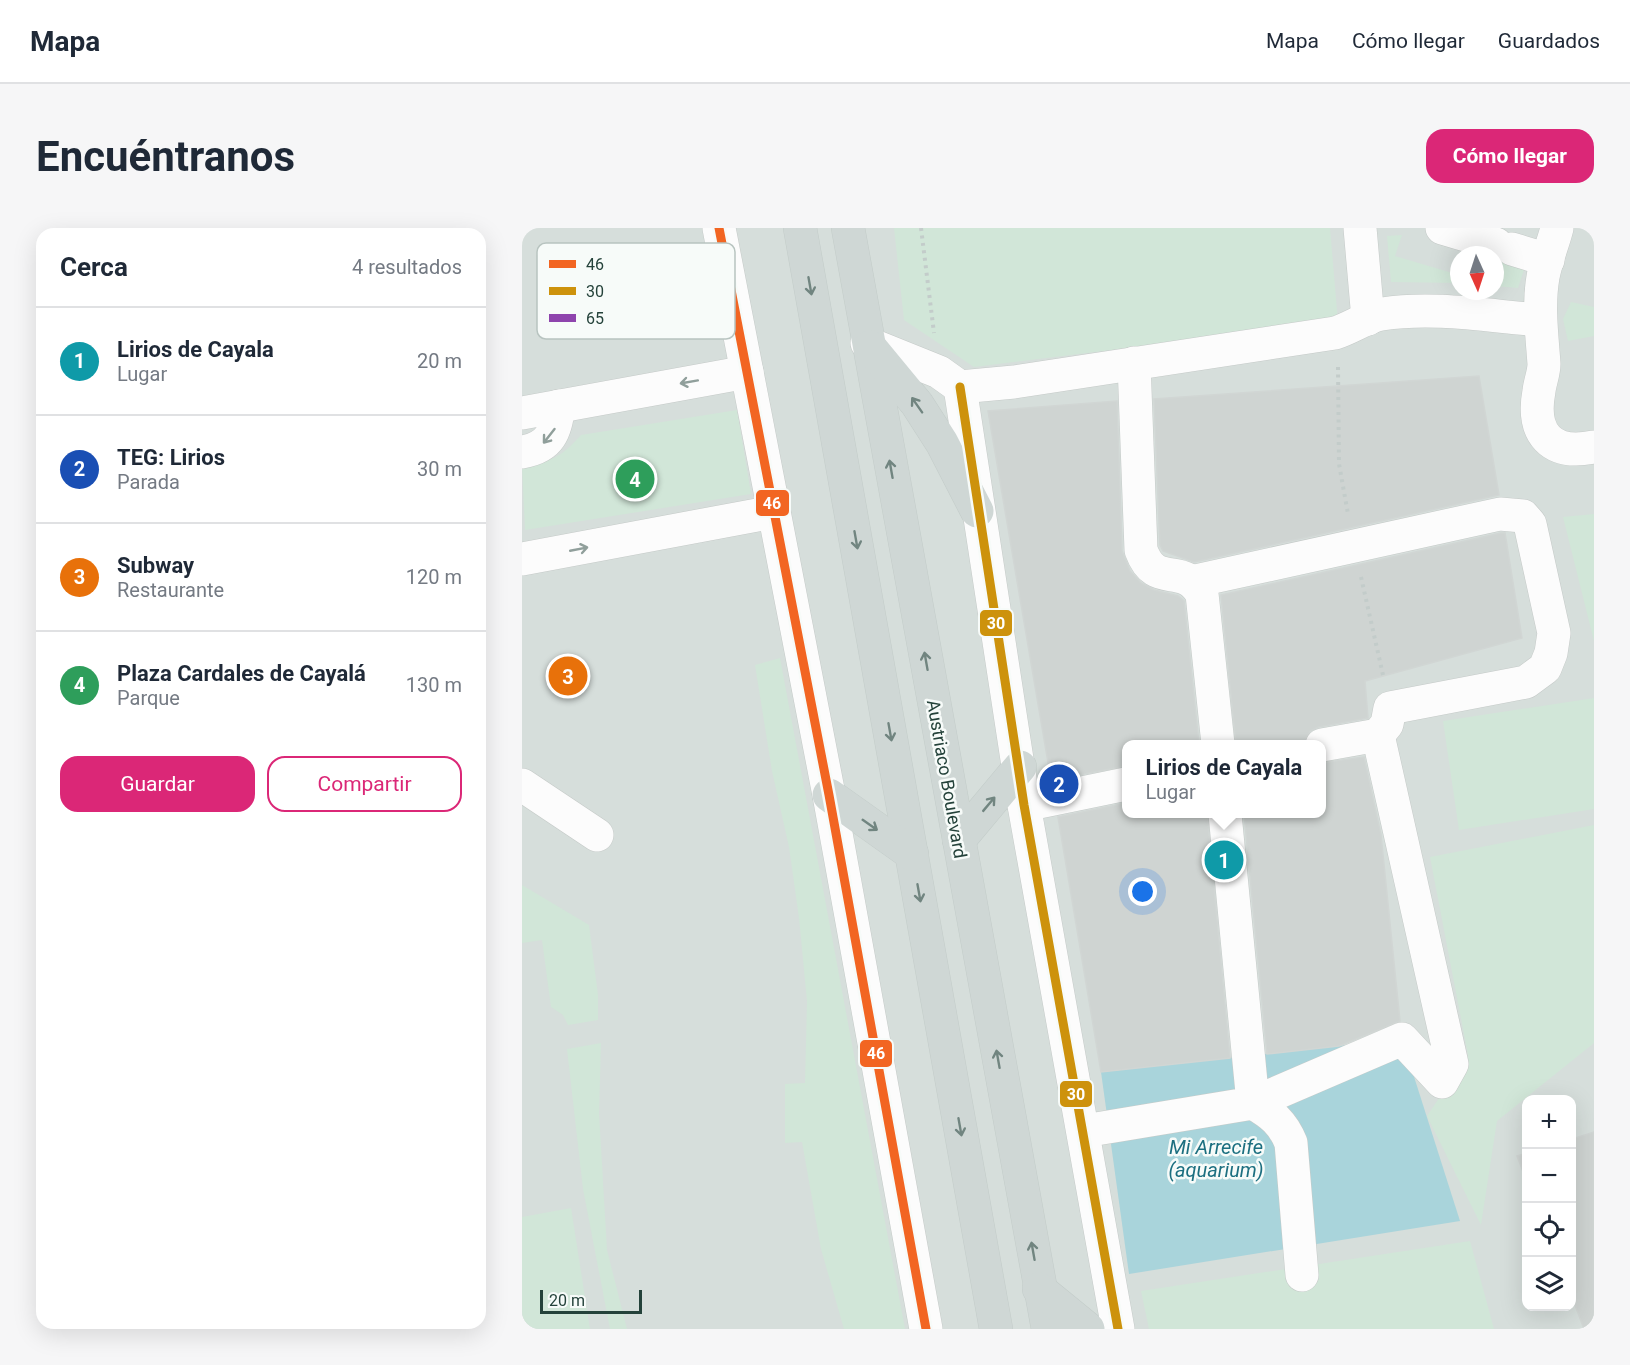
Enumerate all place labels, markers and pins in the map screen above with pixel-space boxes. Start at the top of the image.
pin: 4 [616,456,654,502]
pin: 3 [548,654,588,698]
pin: 2 [1040,762,1078,806]
pin: 1 [1204,838,1244,882]

